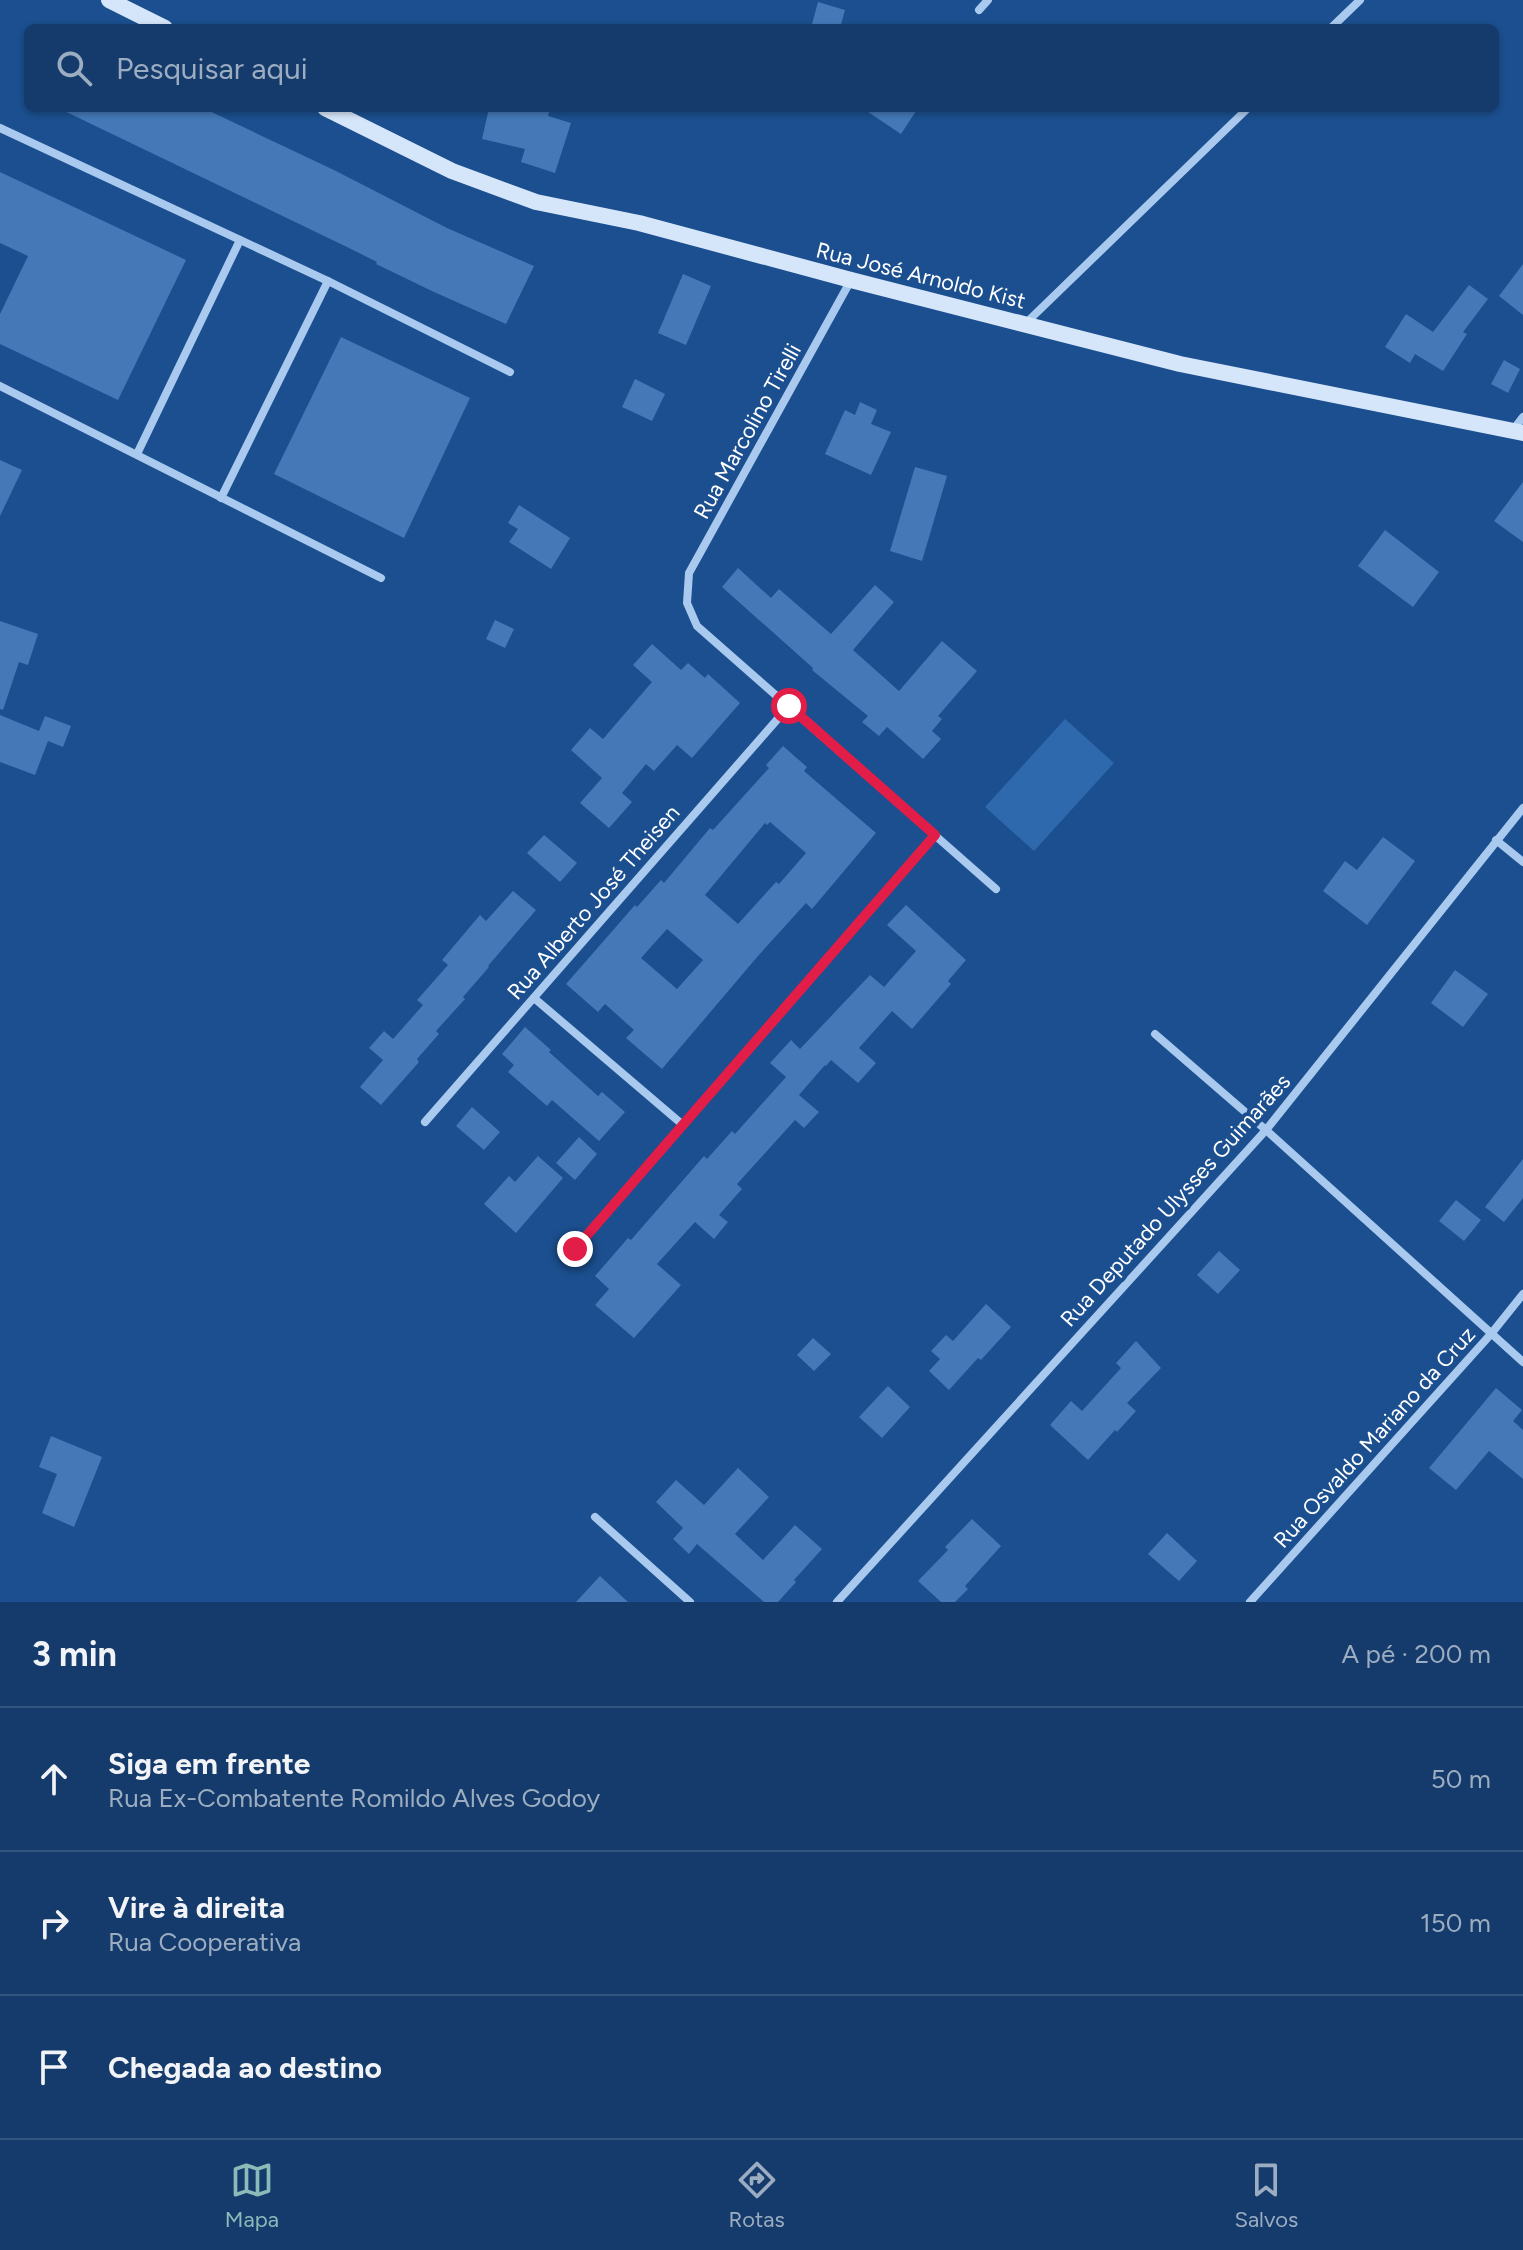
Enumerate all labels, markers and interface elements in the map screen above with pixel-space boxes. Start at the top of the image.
search box [24,24,1499,112]
icon: search [52,46,96,90]
text: Pesquisar aqui [116,50,308,87]
street label: Rua José Arnoldo Kist [813,236,1028,315]
street label: Rua Marcolino Tirelli [688,339,807,524]
route start [771,688,807,724]
street label: Rua Alberto José Theisen [501,799,685,1005]
street label: Rua Deputado Ulysses Guimarães [1055,1068,1296,1332]
route end [557,1231,593,1267]
street label: Rua Osvaldo Mariano da Cruz [1268,1321,1481,1554]
text: 3 min [32,1634,117,1675]
text: A pé · 200 m [1342,1638,1491,1670]
text: Siga em frente [108,1745,310,1782]
icon: ahead [32,1757,76,1801]
text: 50 m [1431,1763,1491,1795]
text: Rua Ex-Combatente Romildo Alves Godoy [108,1782,600,1814]
text: Vire à direita [108,1889,285,1926]
icon: right [32,1901,76,1945]
text: 150 m [1420,1907,1491,1939]
text: Rua Cooperativa [108,1926,301,1958]
icon: arrive [32,2045,76,2089]
text: Chegada ao destino [108,2049,382,2086]
tab: Mapa [225,2158,279,2233]
tab: Rotas [729,2158,785,2233]
tab: Salvos [1234,2158,1298,2233]

